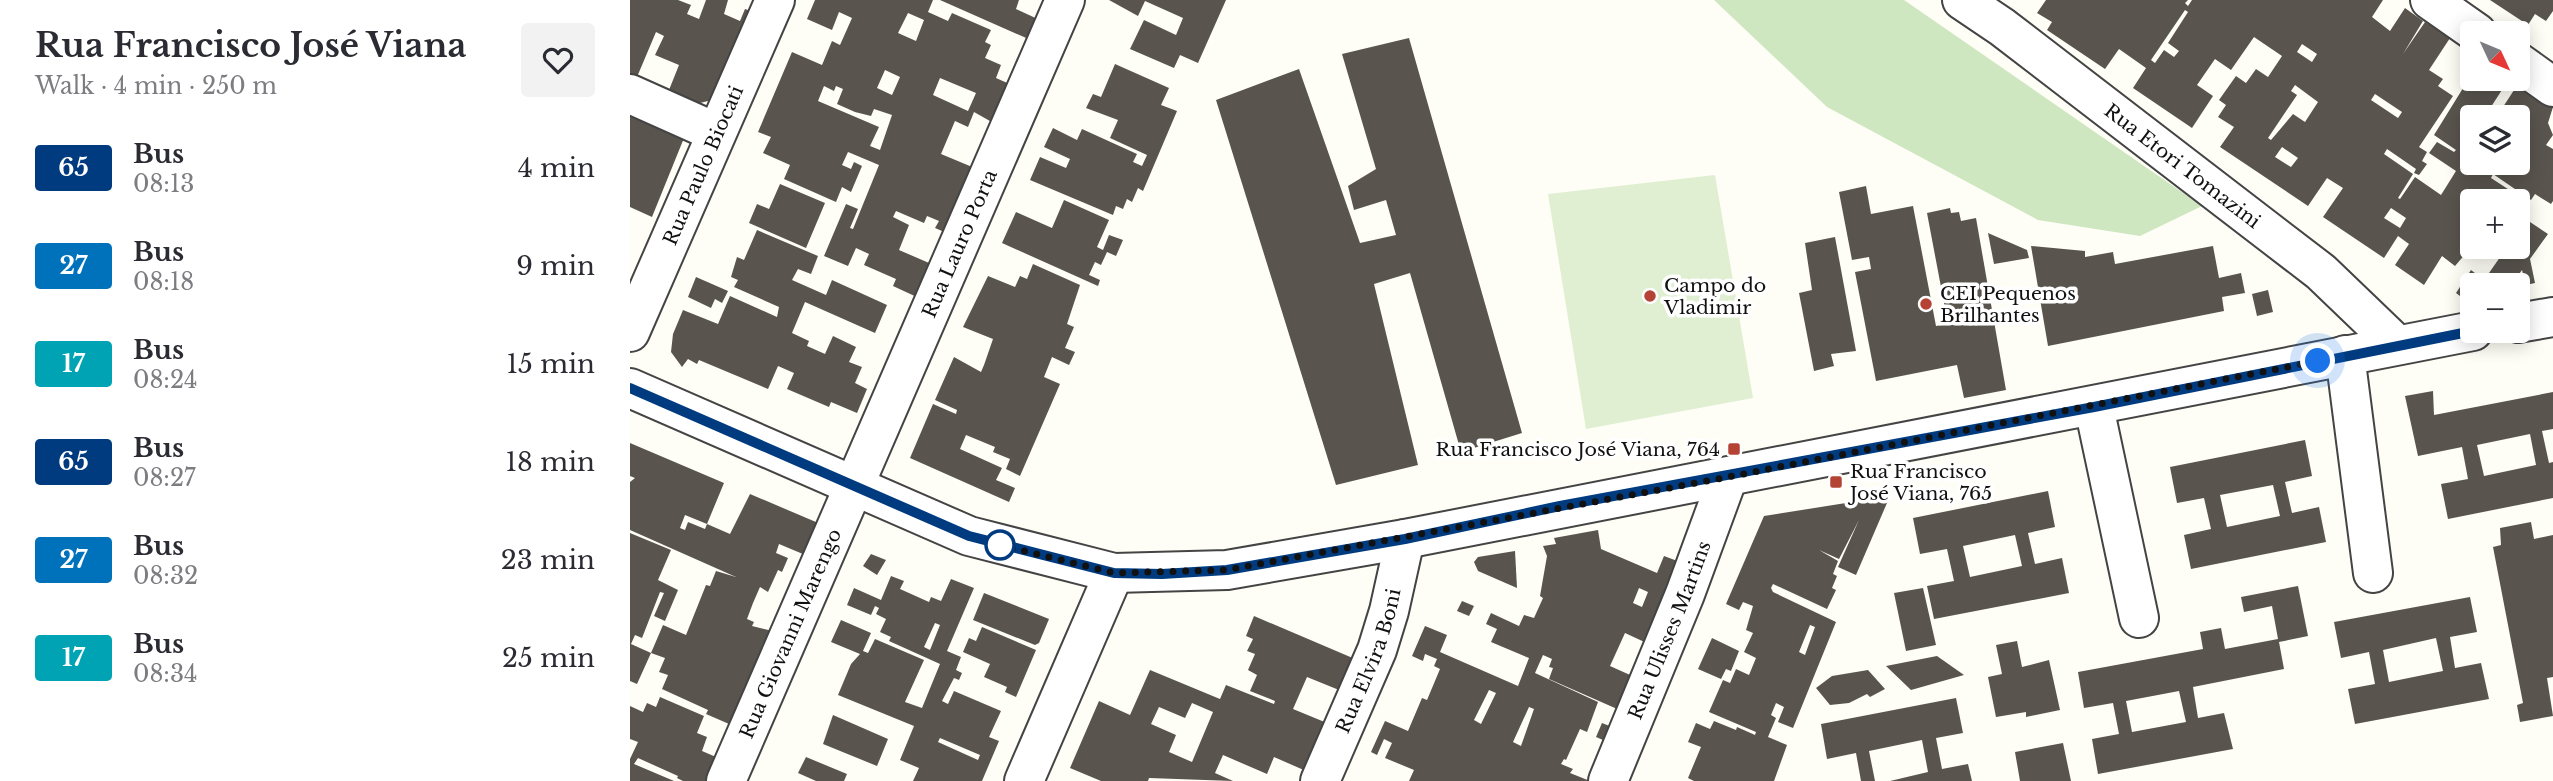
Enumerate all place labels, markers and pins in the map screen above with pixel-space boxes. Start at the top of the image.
place label: Campo do Vladimir [1663,274,1766,319]
place label: CEI Pequenos Brilhantes [1940,282,2076,327]
marker: Campo do Vladimir [1642,288,1658,304]
marker: CEI Pequenos Brilhantes [1918,296,1934,312]
place label: Rua Francisco José Viana, 764 [1435,438,1720,461]
marker: Rua Francisco José Viana, 764 [1726,441,1742,457]
place label: Rua Francisco José Viana, 765 [1847,460,1992,505]
marker: Rua Francisco José Viana, 765 [1828,474,1844,490]
unlabelled marker [985,530,1015,560]

